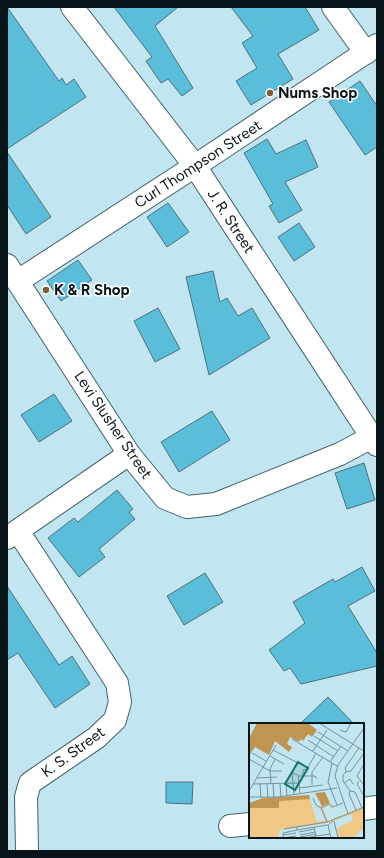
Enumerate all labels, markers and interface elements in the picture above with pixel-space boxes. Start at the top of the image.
place label: Nums Shop [278,84,357,102]
marker: Nums Shop [265,88,275,98]
street label: Curl Thompson Street [131,116,265,212]
street label: J. R. Street [204,186,259,257]
place label: K & R Shop [54,281,129,299]
marker: K & R Shop [41,285,51,295]
street label: Levi Slusher Street [70,368,156,483]
street label: K. S. Street [38,723,108,781]
inset map [249,723,364,838]

